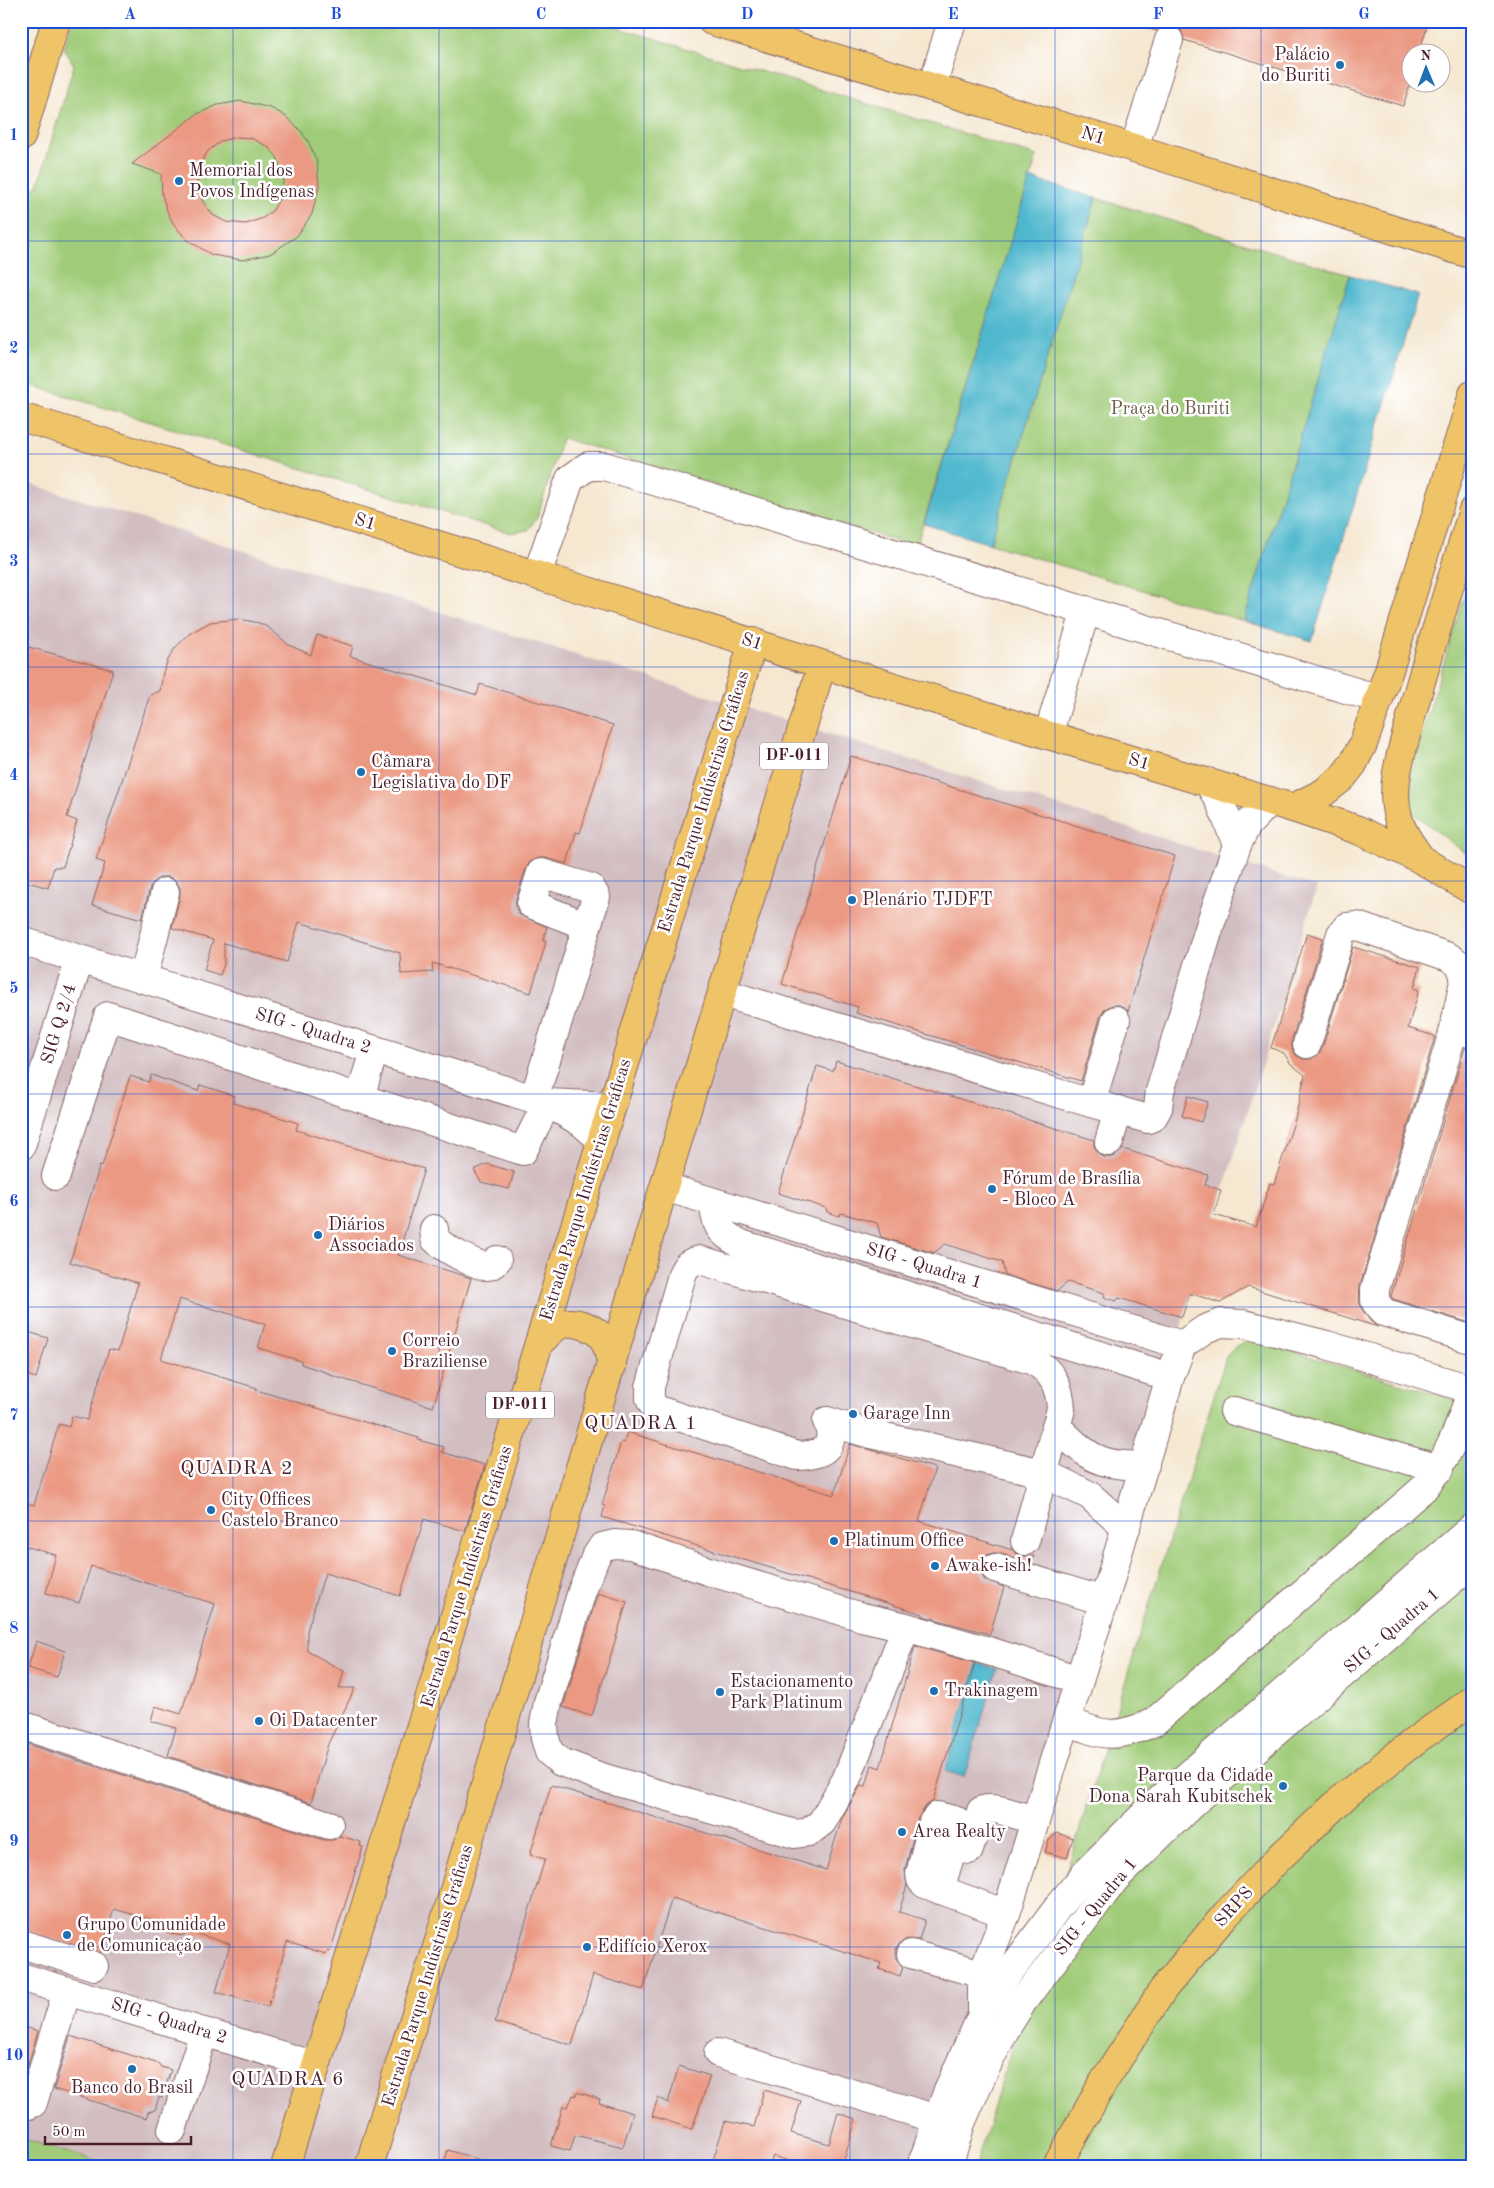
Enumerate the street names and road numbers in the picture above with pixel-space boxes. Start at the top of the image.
street label: N1 [1079,124,1107,148]
street label: S1 [352,510,378,534]
street label: S1 [739,630,765,654]
street label: Estrada Parque Indústrias Gráficas [655,669,753,935]
road number: DF-011 [760,742,828,769]
street label: S1 [1126,750,1152,774]
street label: SIG Q 2/4 [38,982,80,1066]
street label: SIG - Quadra 2 [253,1005,373,1057]
street label: Estrada Parque Indústrias Gráficas [537,1057,635,1323]
street label: SIG - Quadra 1 [864,1240,984,1292]
road number: DF-011 [486,1392,554,1418]
street label: Estrada Parque Indústrias Gráficas [418,1444,516,1710]
street label: SIG - Quadra 1 [1341,1585,1443,1677]
street label: Estrada Parque Indústrias Gráficas [379,1843,477,2109]
street label: SIG - Quadra 1 [1051,1855,1141,1959]
street label: SRPS [1211,1883,1257,1931]
street label: SIG - Quadra 2 [109,1995,229,2047]

